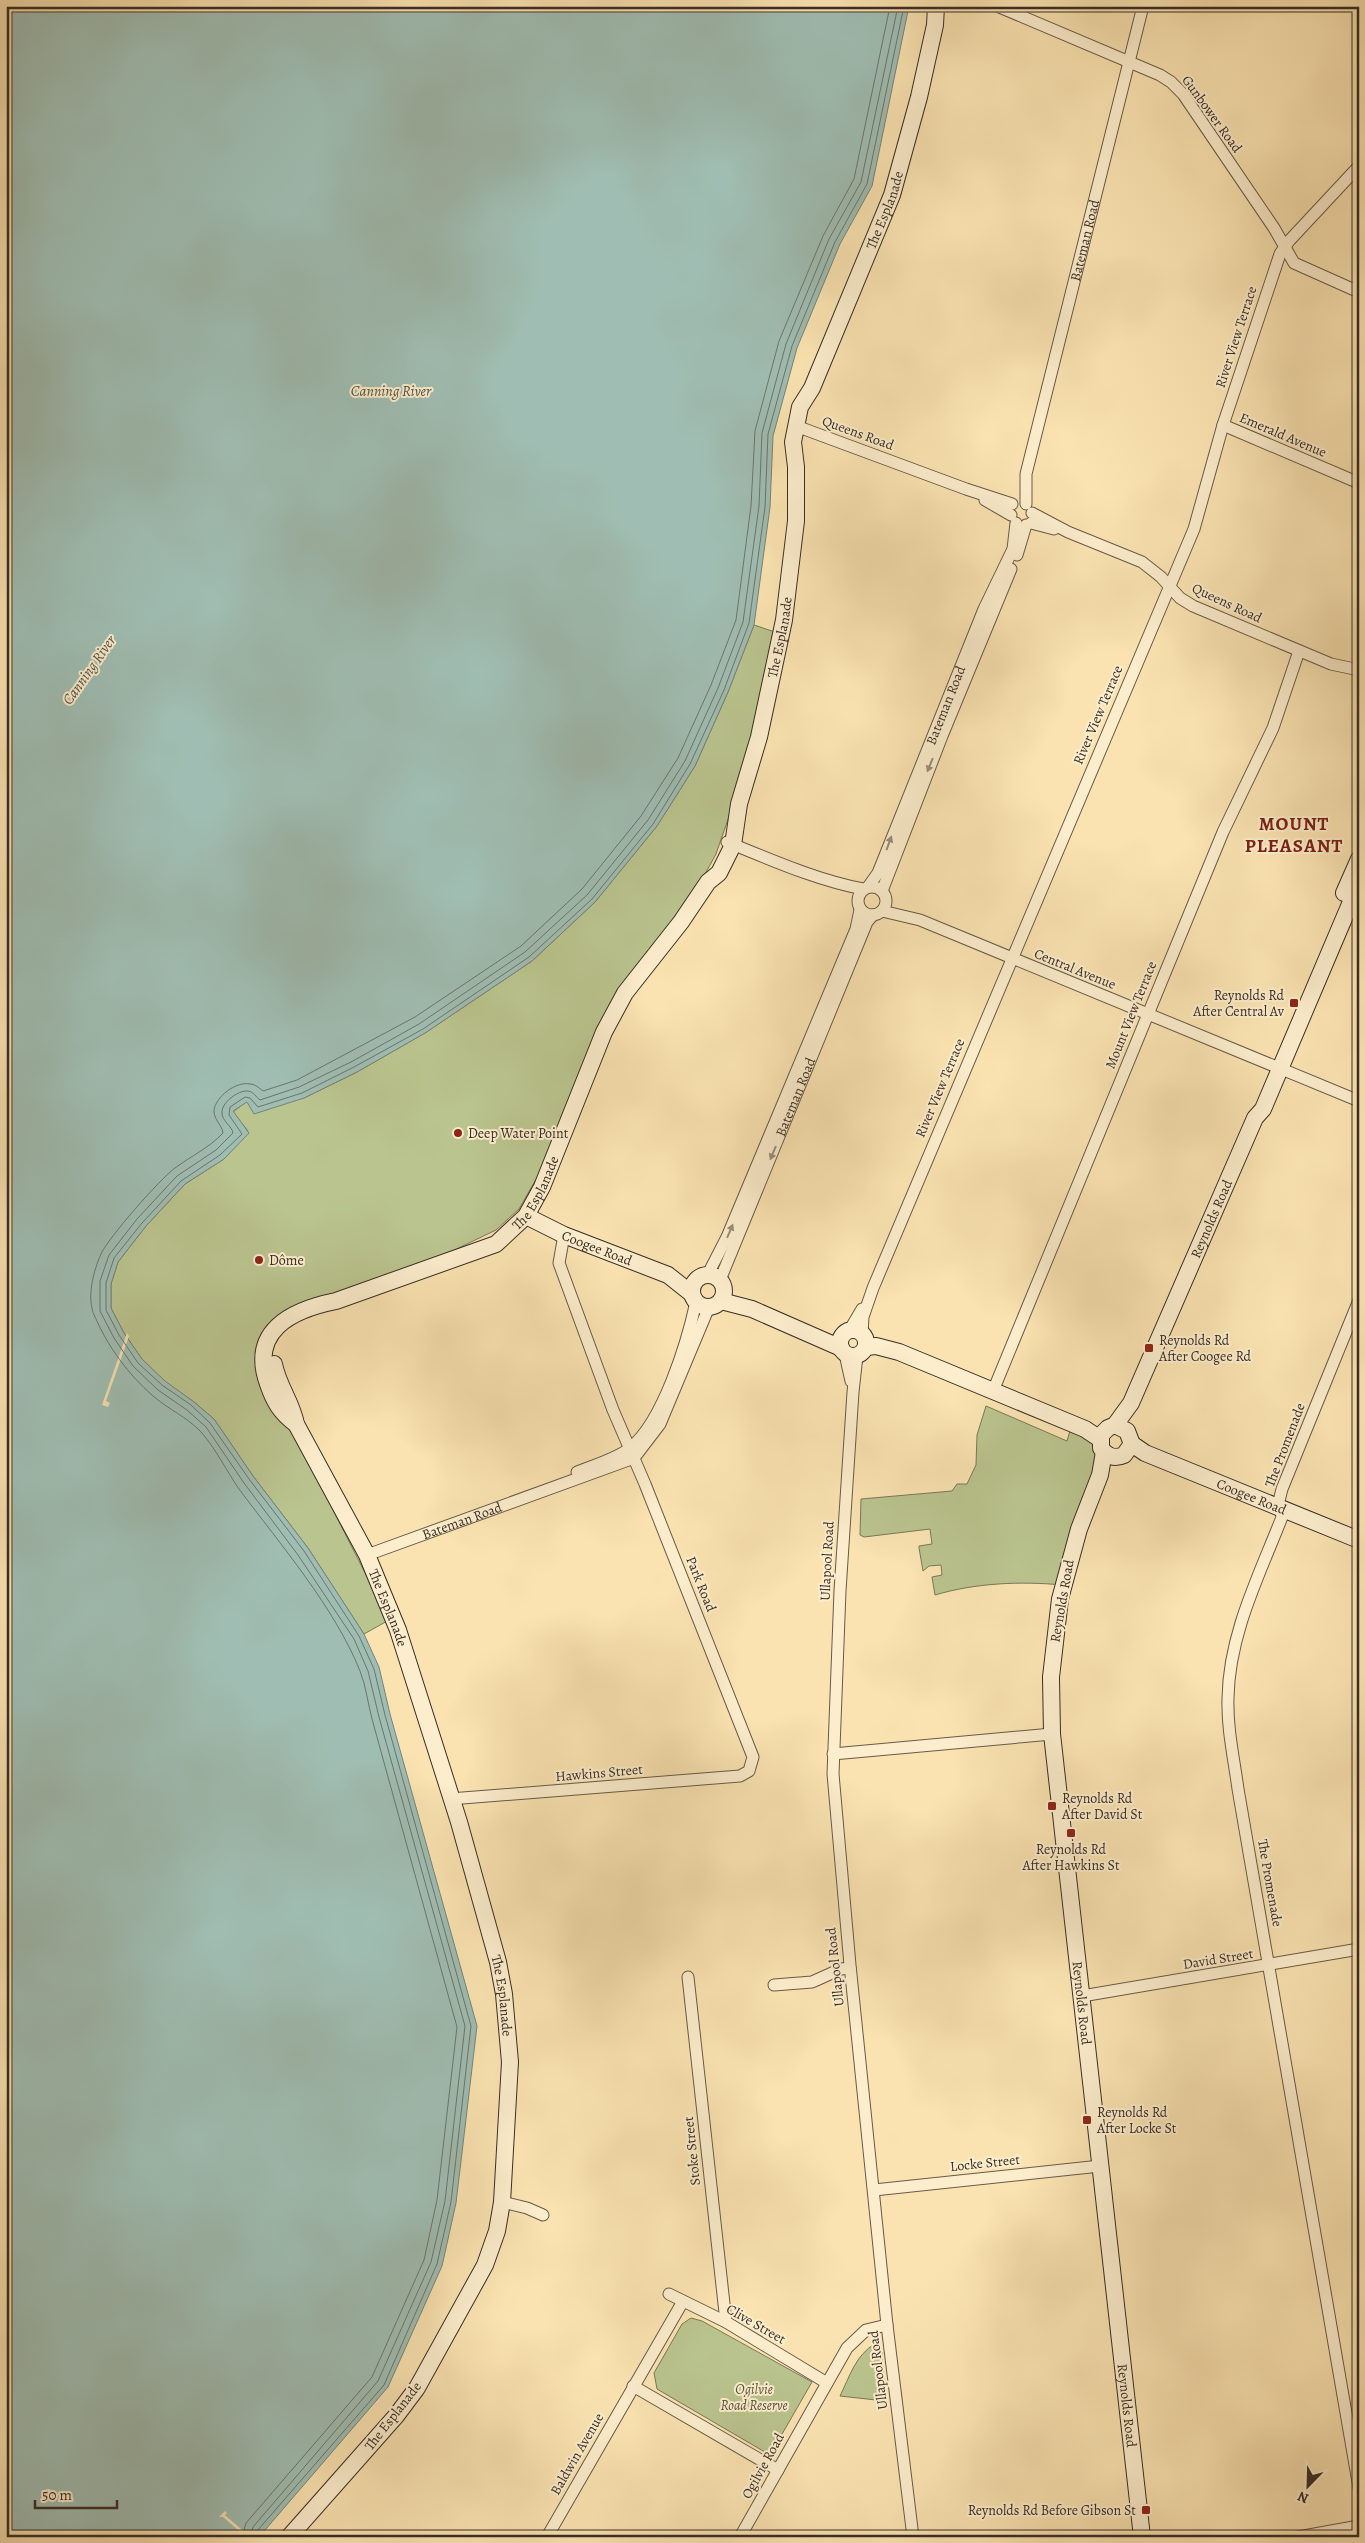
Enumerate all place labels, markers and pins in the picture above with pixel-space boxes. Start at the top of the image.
place label: Reynolds Rd After Central Av [1192,986,1285,1021]
marker: Reynolds Rd After Central Av [1288,997,1300,1009]
place label: Deep Water Point [468,1124,569,1143]
marker: Deep Water Point [452,1127,464,1139]
place label: Dôme [269,1251,304,1270]
marker: Dôme [253,1254,265,1266]
place label: Reynolds Rd After Coogee Rd [1158,1331,1252,1366]
marker: Reynolds Rd After Coogee Rd [1143,1342,1155,1354]
place label: Reynolds Rd After David St [1061,1789,1143,1824]
marker: Reynolds Rd After David St [1046,1800,1058,1812]
marker: Reynolds Rd After Hawkins St [1065,1827,1077,1839]
place label: Reynolds Rd After Hawkins St [1021,1840,1120,1875]
place label: Reynolds Rd After Locke St [1096,2103,1177,2138]
marker: Reynolds Rd After Locke St [1081,2114,1093,2126]
place label: Reynolds Rd Before Gibson St [968,2501,1136,2520]
marker: Reynolds Rd Before Gibson St [1140,2504,1152,2516]

